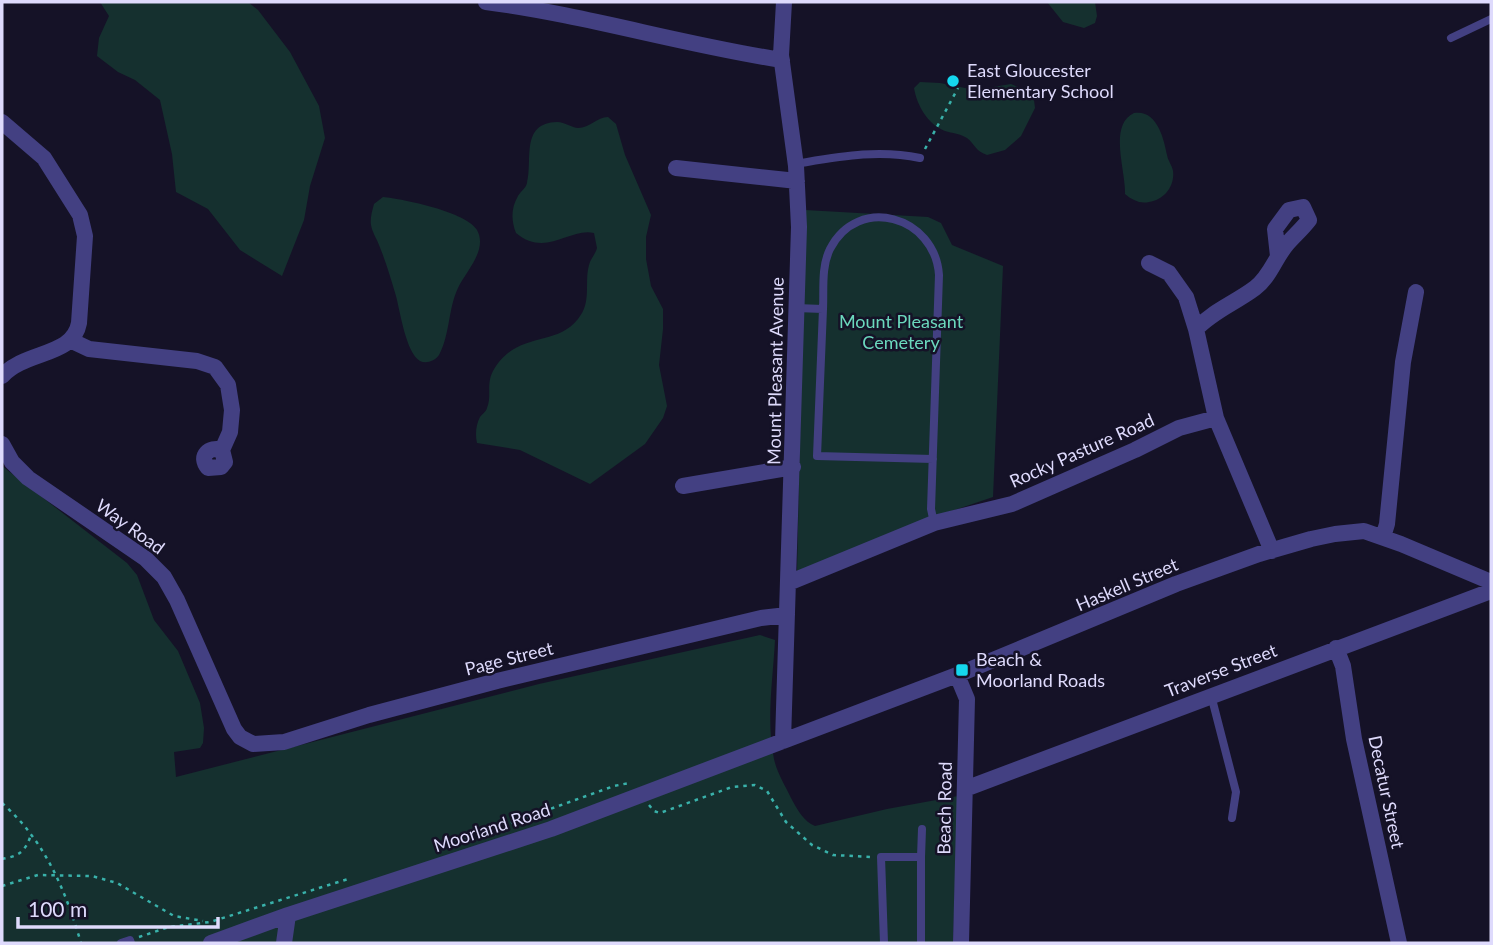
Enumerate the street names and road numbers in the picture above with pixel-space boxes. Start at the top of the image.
street label: Mount Pleasant Avenue [762,277,788,465]
street label: Rocky Pasture Road [1006,408,1157,492]
street label: Way Road [92,494,169,559]
street label: Haskell Street [1072,552,1182,615]
street label: Page Street [462,636,556,680]
street label: Traverse Street [1162,638,1280,702]
street label: Decatur Street [1364,733,1410,851]
street label: Beach Road [932,761,956,855]
street label: Moorland Road [431,798,553,856]

